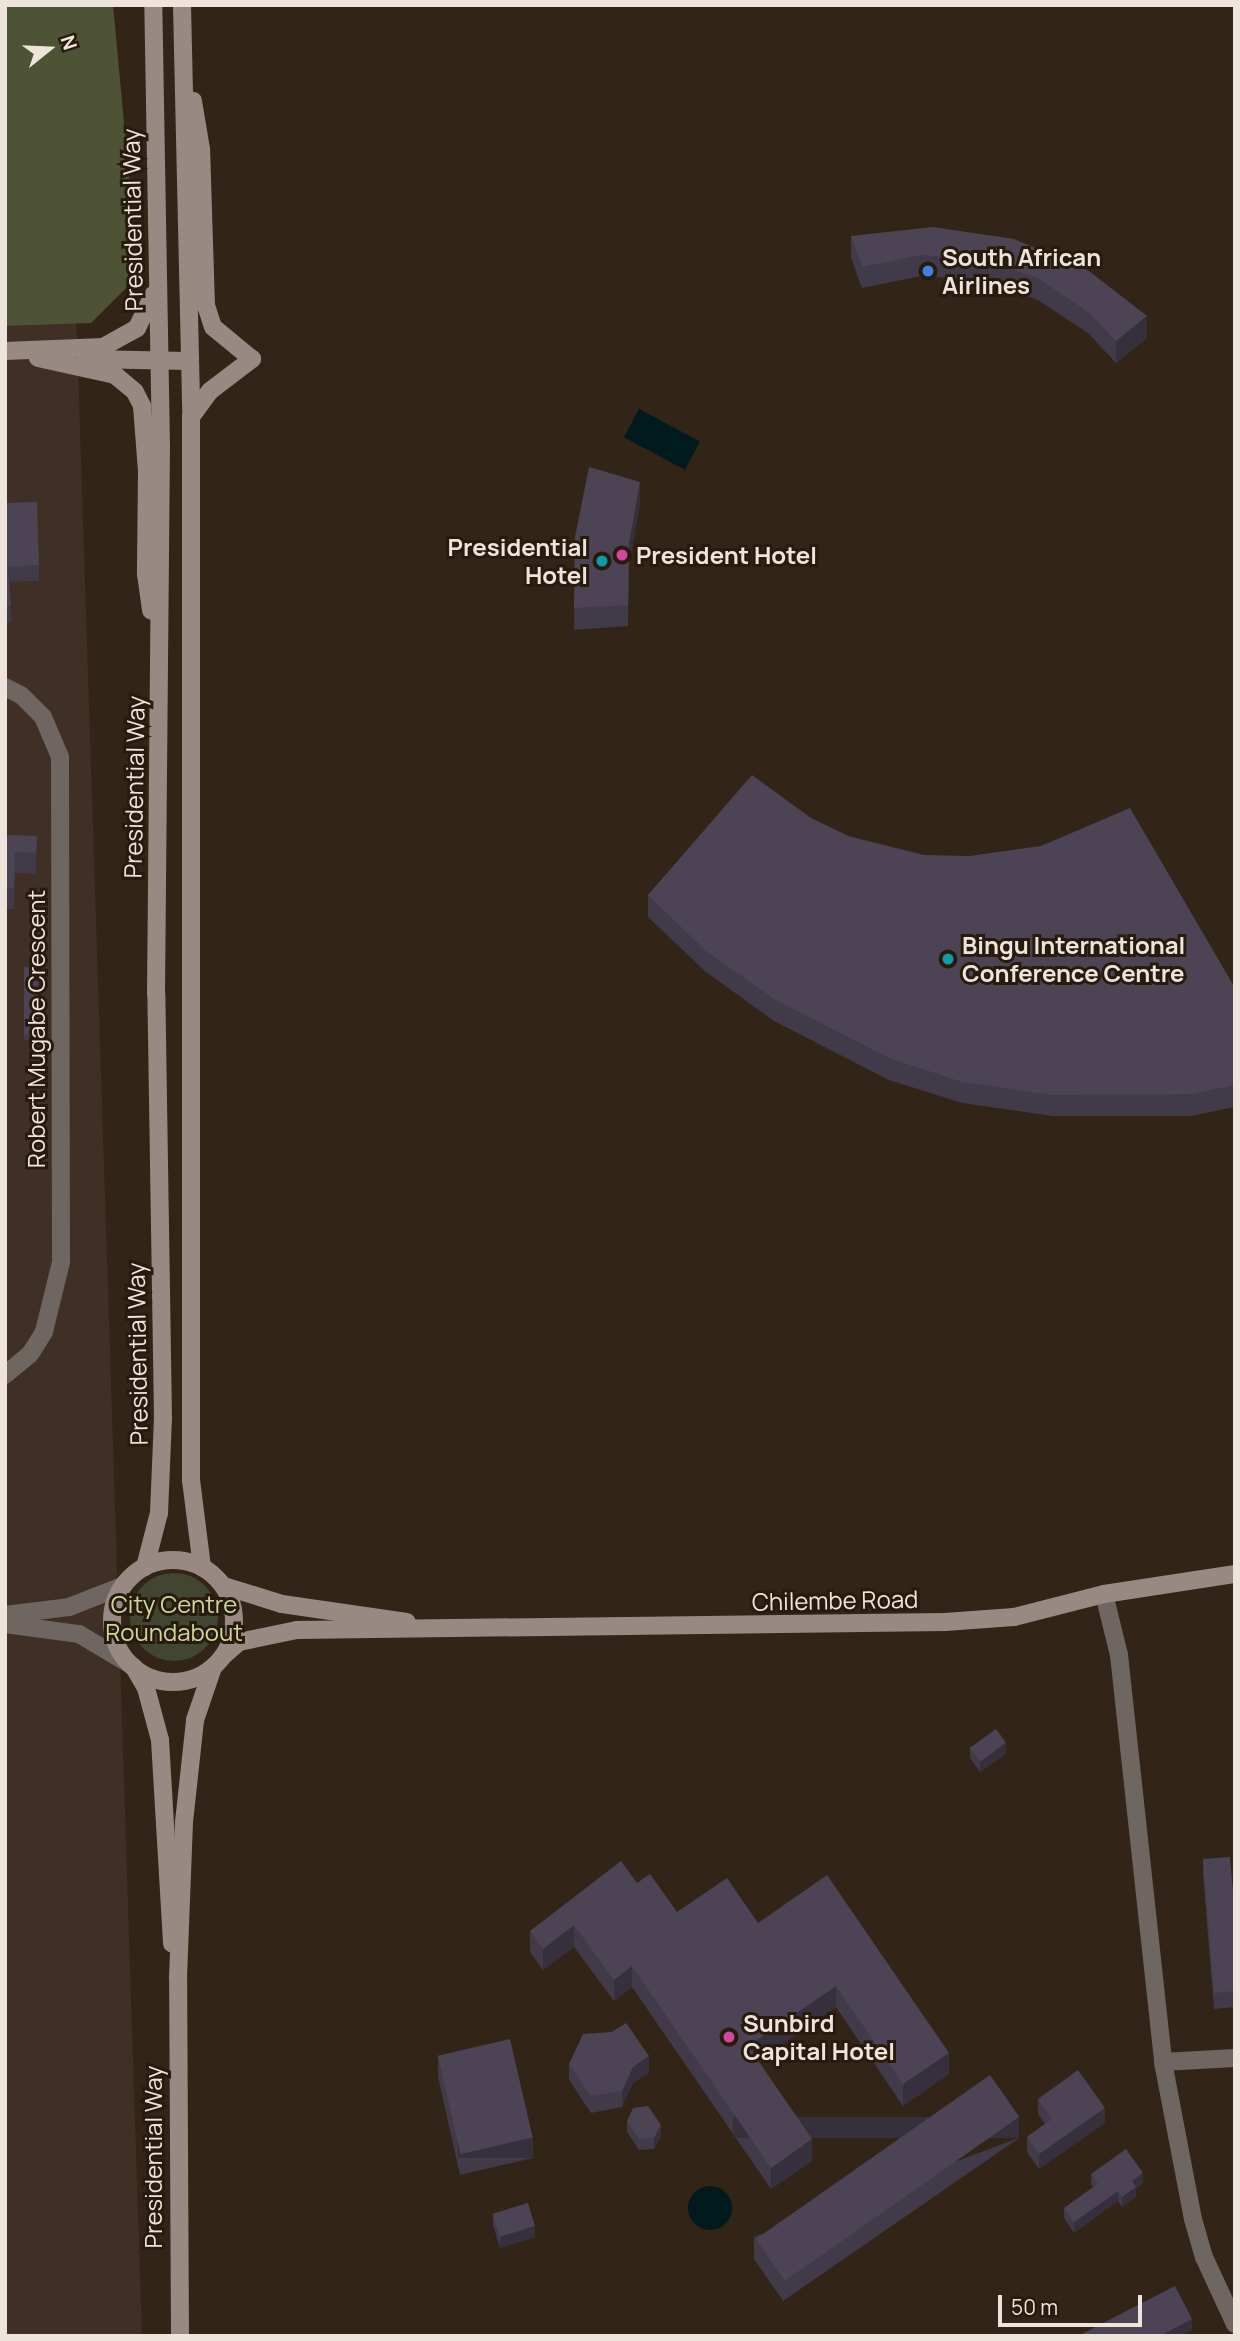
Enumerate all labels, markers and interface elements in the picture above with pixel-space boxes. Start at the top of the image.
north arrow [14,14,84,84]
text: N [54,32,83,53]
street label: Presidential Way [116,128,148,312]
place label: South African Airlines [942,243,1101,299]
marker: South African Airlines [920,263,936,279]
place label: Presidential Hotel [448,533,588,589]
place label: President Hotel [636,541,817,569]
marker: President Hotel [614,547,630,563]
marker: Presidential Hotel [594,553,610,569]
street label: Presidential Way [118,695,150,879]
street label: Robert Mugabe Crescent [22,890,50,1168]
place label: Bingu International Conference Centre [962,931,1185,987]
marker: Bingu International Conference Centre [940,951,956,967]
street label: Presidential Way [121,1262,153,1446]
street label: Chilembe Road [751,1584,919,1616]
park label: City Centre Roundabout [105,1590,243,1646]
place label: Sunbird Capital Hotel [743,2009,895,2065]
marker: Sunbird Capital Hotel [721,2029,737,2045]
street label: Presidential Way [139,2066,167,2248]
scale bar [1002,2282,1146,2326]
text: 50 m [1011,2293,1058,2321]

